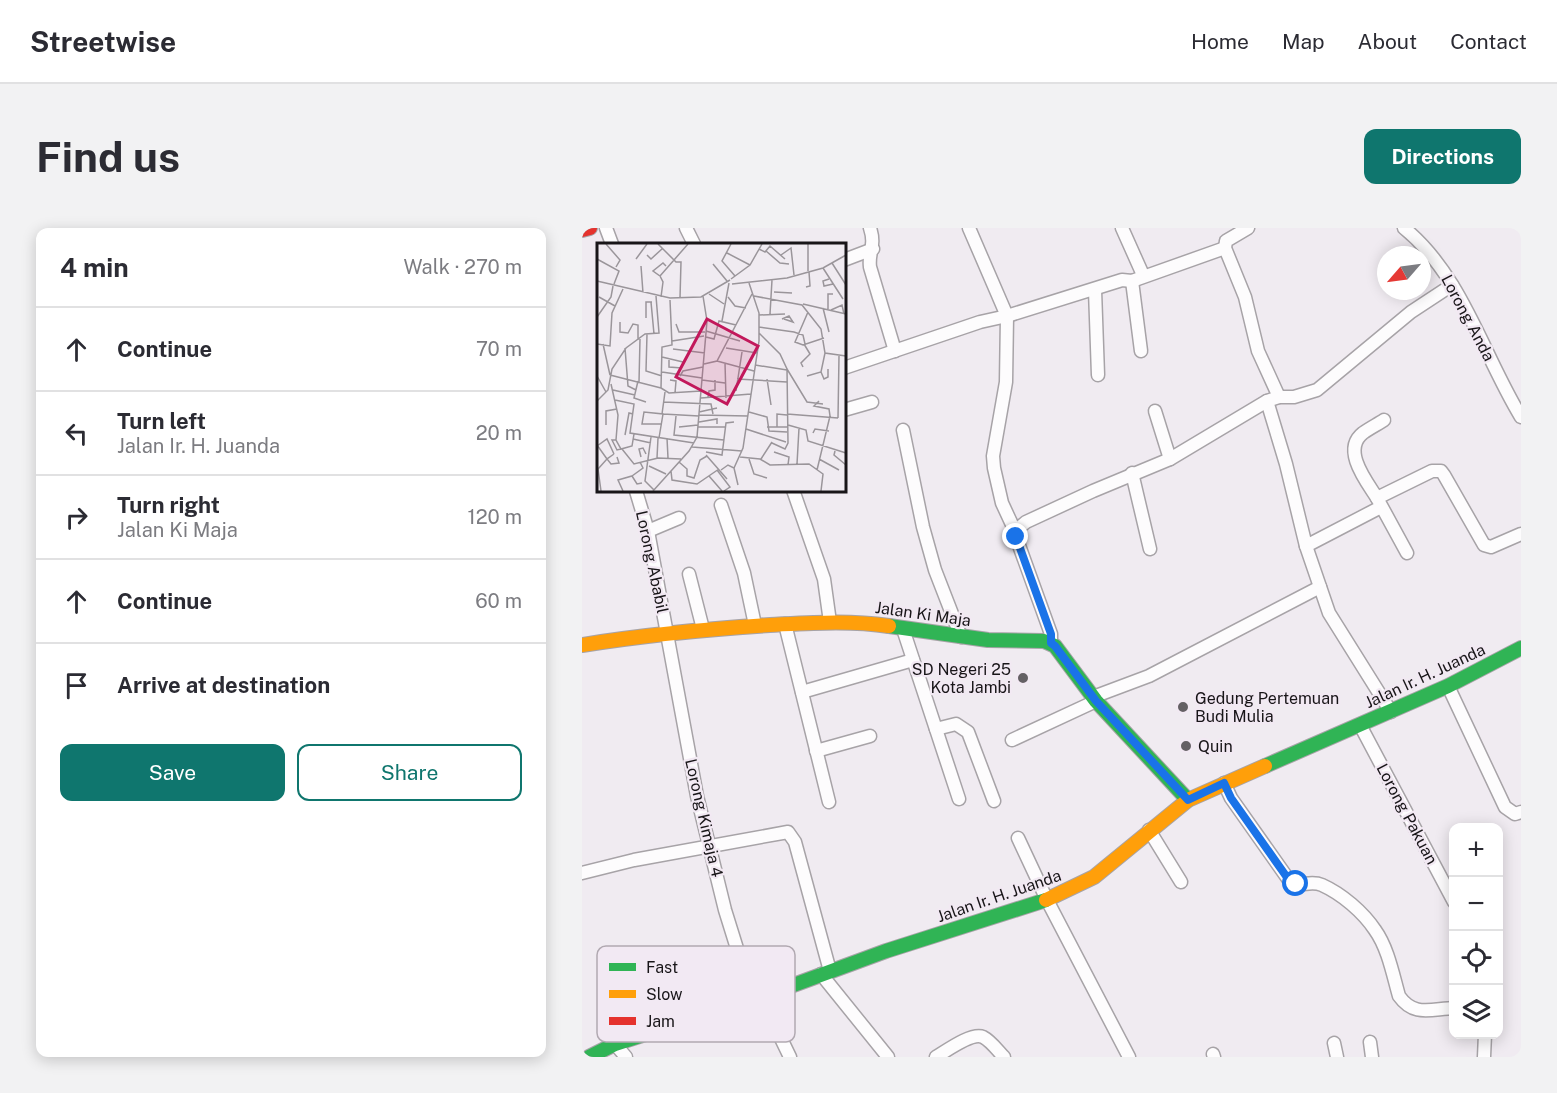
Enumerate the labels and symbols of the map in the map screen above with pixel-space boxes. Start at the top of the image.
inset map [597,243,846,492]
north arrow [1377,246,1431,300]
street label: Lorong Anda [1437,272,1499,364]
street label: Lorong Ababil [632,509,672,615]
route end [1002,523,1028,549]
street label: Jalan Ki Maja [874,598,972,630]
street label: Jalan Ir. H. Juanda [1362,640,1488,712]
place label: SD Negeri 25 Kota Jambi [912,660,1011,697]
marker: SD Negeri 25 Kota Jambi [1016,671,1030,685]
place label: Gedung Pertemuan Budi Mulia [1195,689,1339,726]
marker: Gedung Pertemuan Budi Mulia [1176,700,1190,714]
place label: Quin [1198,737,1233,756]
marker: Quin [1179,739,1193,753]
street label: Lorong Kimaja 4 [681,757,727,879]
street label: Lorong Pakuan [1372,760,1442,868]
street label: Jalan Ir. H. Juanda [934,866,1064,926]
route start [1282,870,1308,896]
legend [597,946,795,1042]
text: Fast [646,958,678,977]
text: Slow [646,985,683,1004]
text: Jam [646,1012,675,1031]

